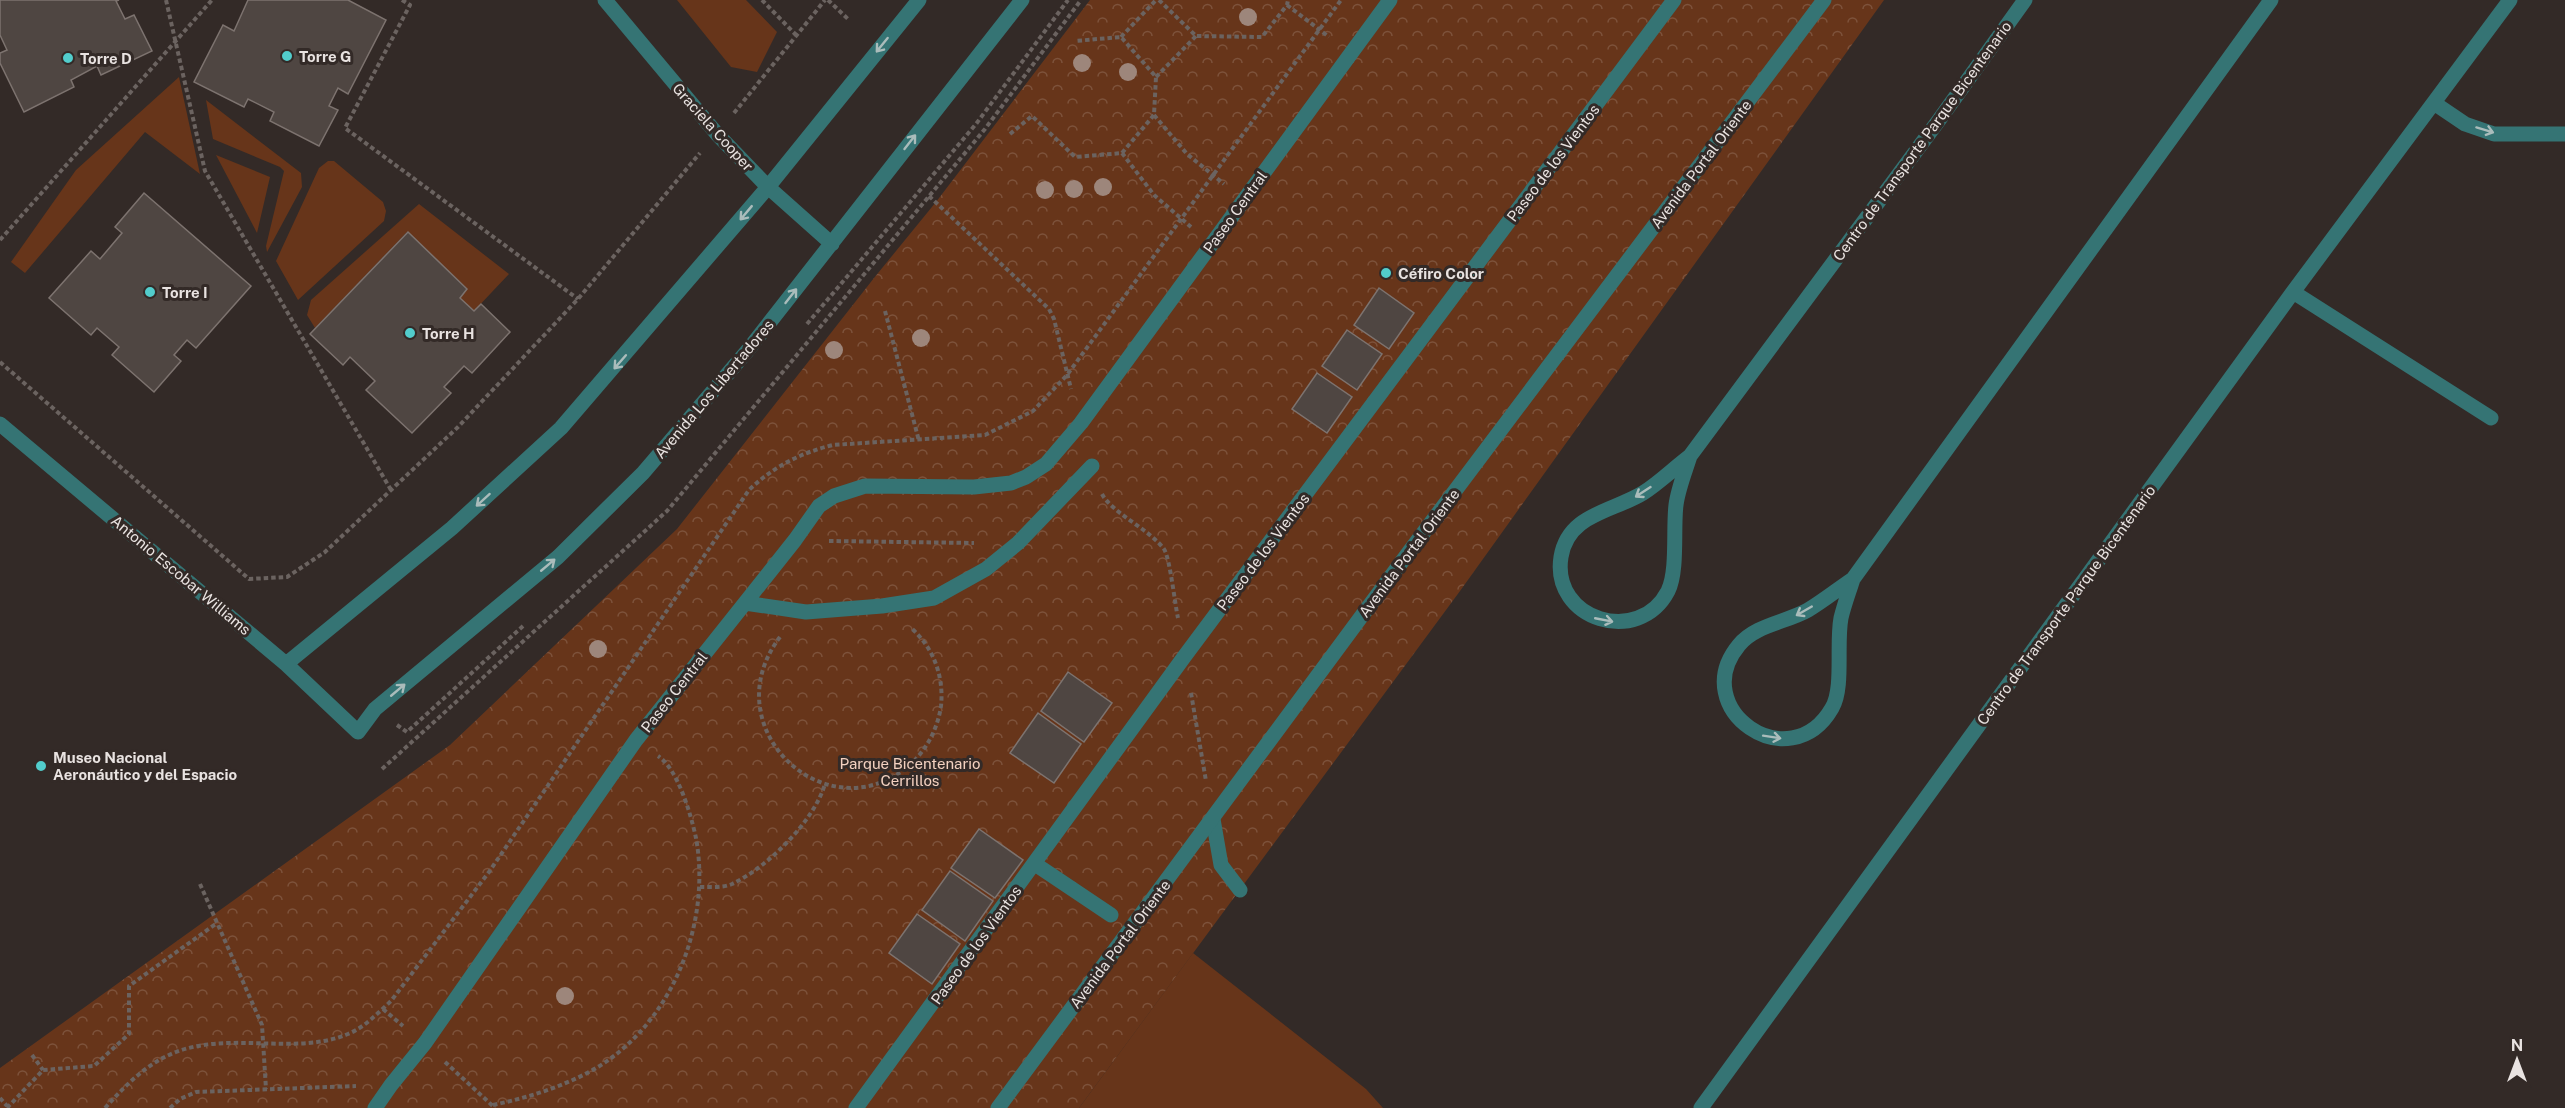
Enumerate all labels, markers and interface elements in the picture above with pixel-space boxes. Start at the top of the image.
street label: Centro de Transporte Parque Bicentenario [1829,18,2015,264]
one-way arrow [876,37,889,53]
place label: Torre G [299,48,351,65]
marker: Torre G [280,49,294,63]
place label: Torre D [80,50,132,67]
marker: Torre D [61,51,75,65]
street label: Graciela Cooper [669,80,757,174]
street label: Avenida Portal Oriente [1647,97,1755,231]
street label: Paseo de los Vientos [1503,101,1603,225]
one-way arrow [2475,126,2494,137]
one-way arrow [904,134,917,150]
street label: Paseo Central [1200,168,1270,256]
one-way arrow [740,205,753,221]
place label: Céfiro Color [1398,265,1484,282]
marker: Céfiro Color [1379,266,1393,280]
place label: Torre I [162,284,208,301]
marker: Torre I [143,285,157,299]
one-way arrow [784,288,797,304]
street label: Avenida Los Libertadores [651,316,777,462]
place label: Torre H [422,325,475,342]
marker: Torre H [403,326,417,340]
one-way arrow [613,354,627,369]
street label: Centro de Transporte Parque Bicentenario [1973,482,2159,728]
street label: Avenida Portal Oriente [1355,486,1463,620]
one-way arrow [1636,486,1652,498]
street label: Paseo de los Vientos [1213,490,1313,614]
one-way arrow [476,493,491,507]
street label: Antonio Escobar Williams [108,512,254,638]
one-way arrow [540,558,555,572]
one-way arrow [1796,606,1813,618]
one-way arrow [1594,615,1613,626]
street label: Paseo Central [637,648,711,736]
one-way arrow [390,683,405,697]
one-way arrow [1762,731,1782,742]
place label: Museo Nacional Aeronáutico y del Espacio [53,749,237,783]
park label: Parque Bicentenario Cerrillos [840,755,980,789]
marker: Museo Nacional Aeronáutico y del Espacio [34,759,48,773]
street label: Avenida Portal Oriente [1066,877,1174,1011]
street label: Paseo de los Vientos [927,882,1025,1008]
north arrow [2487,1030,2547,1090]
text: N [2511,1036,2523,1055]

